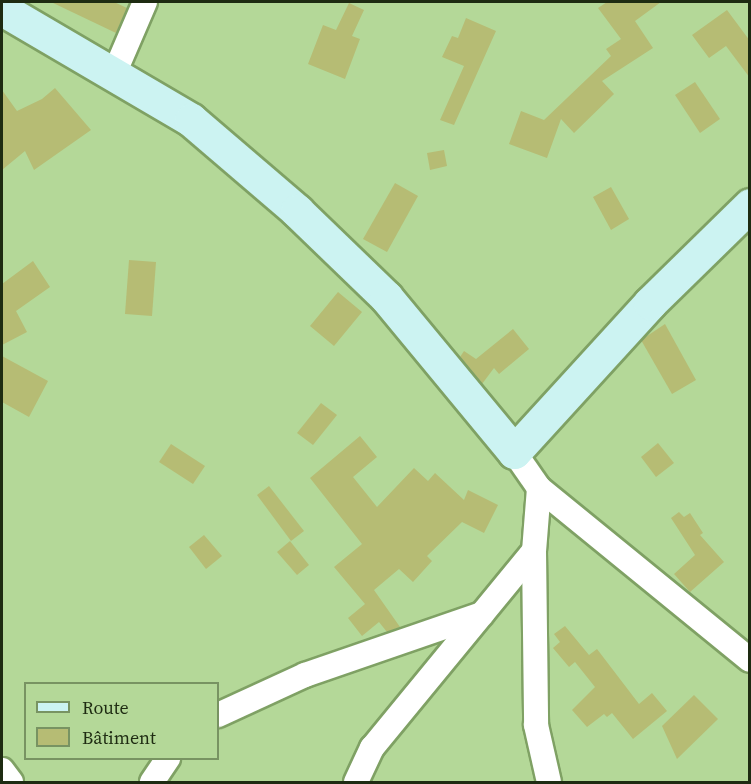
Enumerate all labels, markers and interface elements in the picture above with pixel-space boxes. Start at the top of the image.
legend [24,682,219,760]
text: Route [82,695,129,720]
text: Bâtiment [82,725,156,750]

